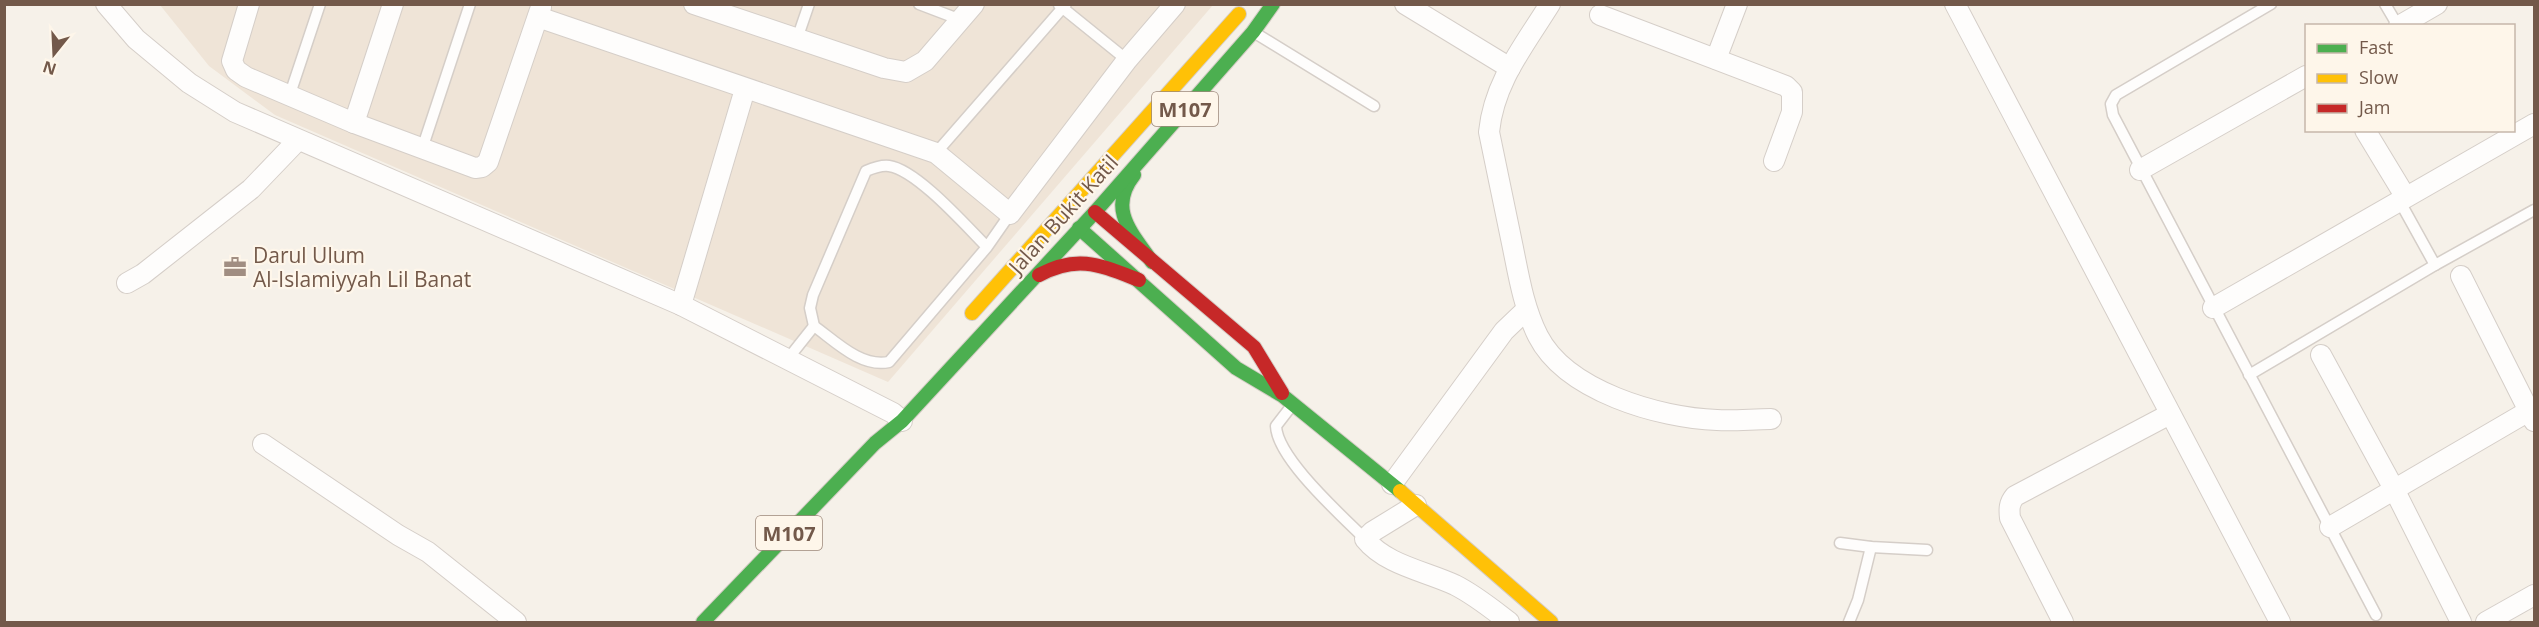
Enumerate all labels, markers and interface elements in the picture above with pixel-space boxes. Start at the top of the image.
north arrow [24,24,84,84]
legend [2305,24,2515,132]
text: Fast [2359,35,2393,59]
text: N [40,56,59,81]
text: Slow [2359,65,2398,89]
road number: M107 [1152,92,1218,126]
text: Jam [2357,95,2391,119]
street label: Jalan Bukit Katil [1001,149,1124,281]
place label: Darul Ulum Al-Islamiyyah Lil Banat [253,241,471,293]
office icon: Darul Ulum Al-Islamiyyah Lil Banat [222,254,248,280]
road number: M107 [756,516,822,550]

